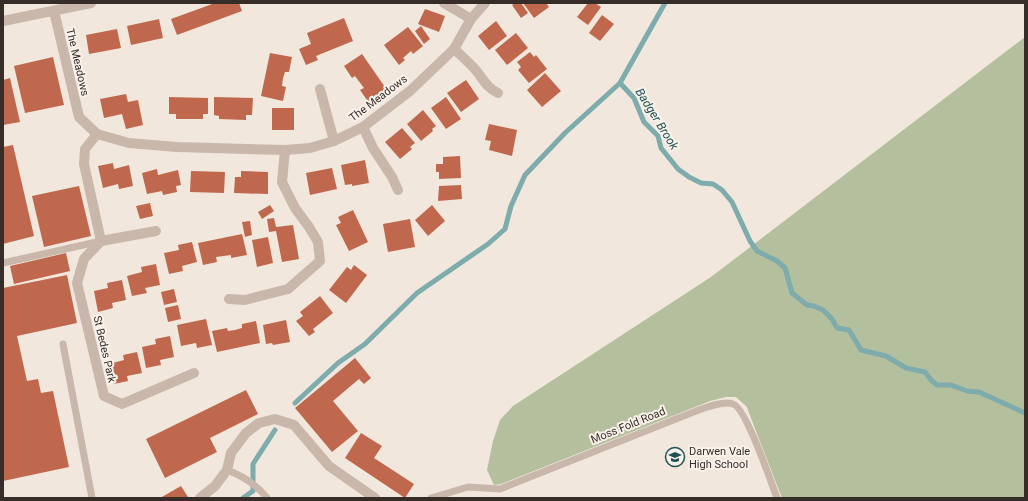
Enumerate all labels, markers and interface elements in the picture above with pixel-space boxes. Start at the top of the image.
street label: The Meadows [63,27,92,98]
street label: The Meadows [347,72,410,124]
water label: Badger Brook [633,86,682,153]
street label: St Bedes Park [91,314,119,384]
street label: Moss Fold Road [589,405,667,446]
place label: Darwen Vale High School [689,445,750,471]
school or university icon: Darwen Vale High School [664,446,686,468]

